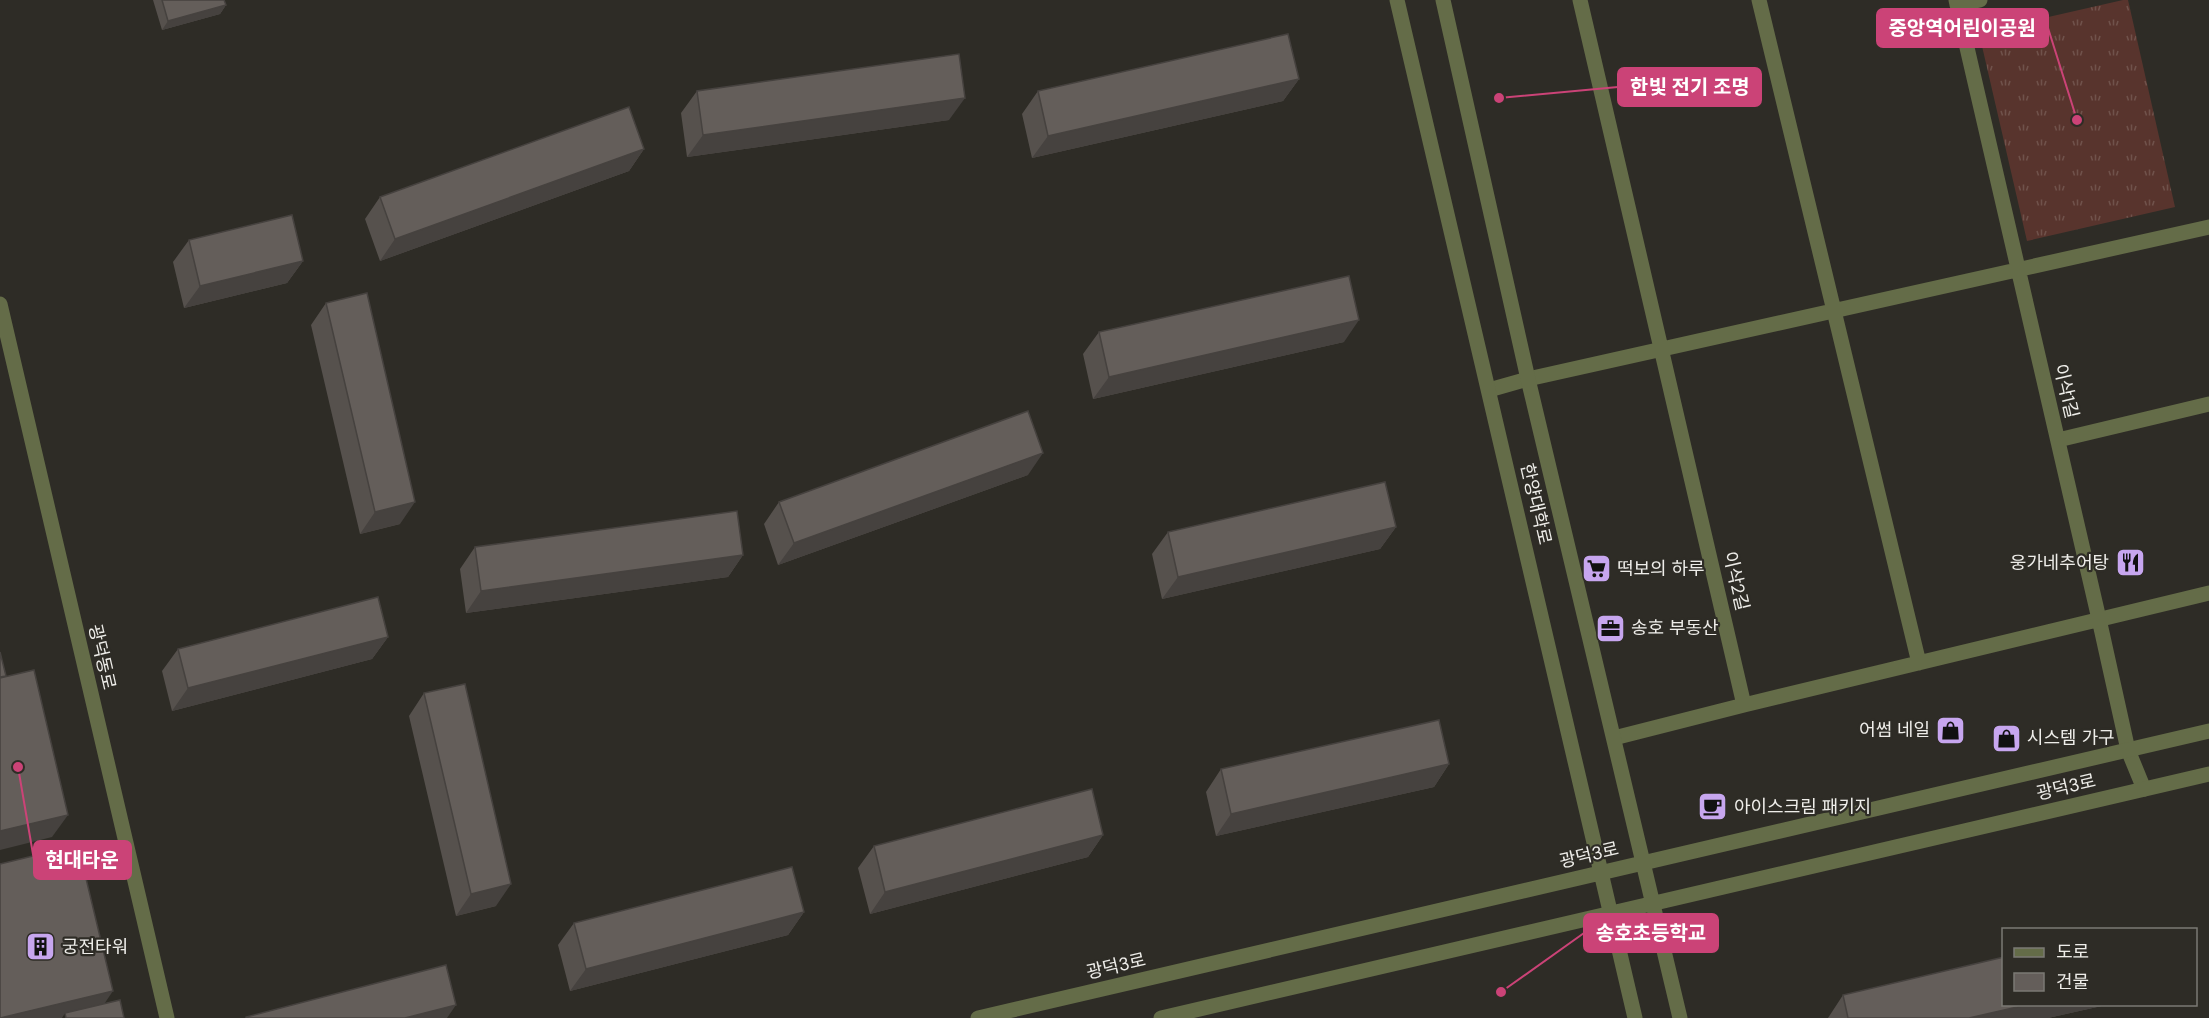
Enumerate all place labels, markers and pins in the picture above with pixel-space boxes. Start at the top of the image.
callout: 중앙역어린이공원 [1877,9,2048,47]
callout: 한빛 전기 조명 [1618,68,1761,106]
restaurant icon: 웅가네추어탕 [2114,547,2146,579]
place label: 웅가네추어탕 [2010,551,2109,575]
supermarket icon: 떡보의 하루 [1580,553,1612,585]
place label: 떡보의 하루 [1617,557,1705,581]
office icon: 송호 부동산 [1594,612,1626,644]
place label: 송호 부동산 [1631,616,1719,640]
shop icon: 어썸 네일 [1935,714,1967,746]
place label: 어썸 네일 [1859,718,1930,742]
shop icon: 시스템 가구 [1990,722,2022,754]
place label: 시스템 가구 [2027,726,2115,750]
cafe icon: 아이스크림 패키지 [1697,791,1729,823]
place label: 아이스크림 패키지 [1734,795,1871,819]
callout: 현대타운 [34,841,131,879]
callout: 송호초등학교 [1584,914,1718,952]
building icon: 궁전타워 [25,931,57,963]
place label: 궁전타워 [62,935,128,959]

